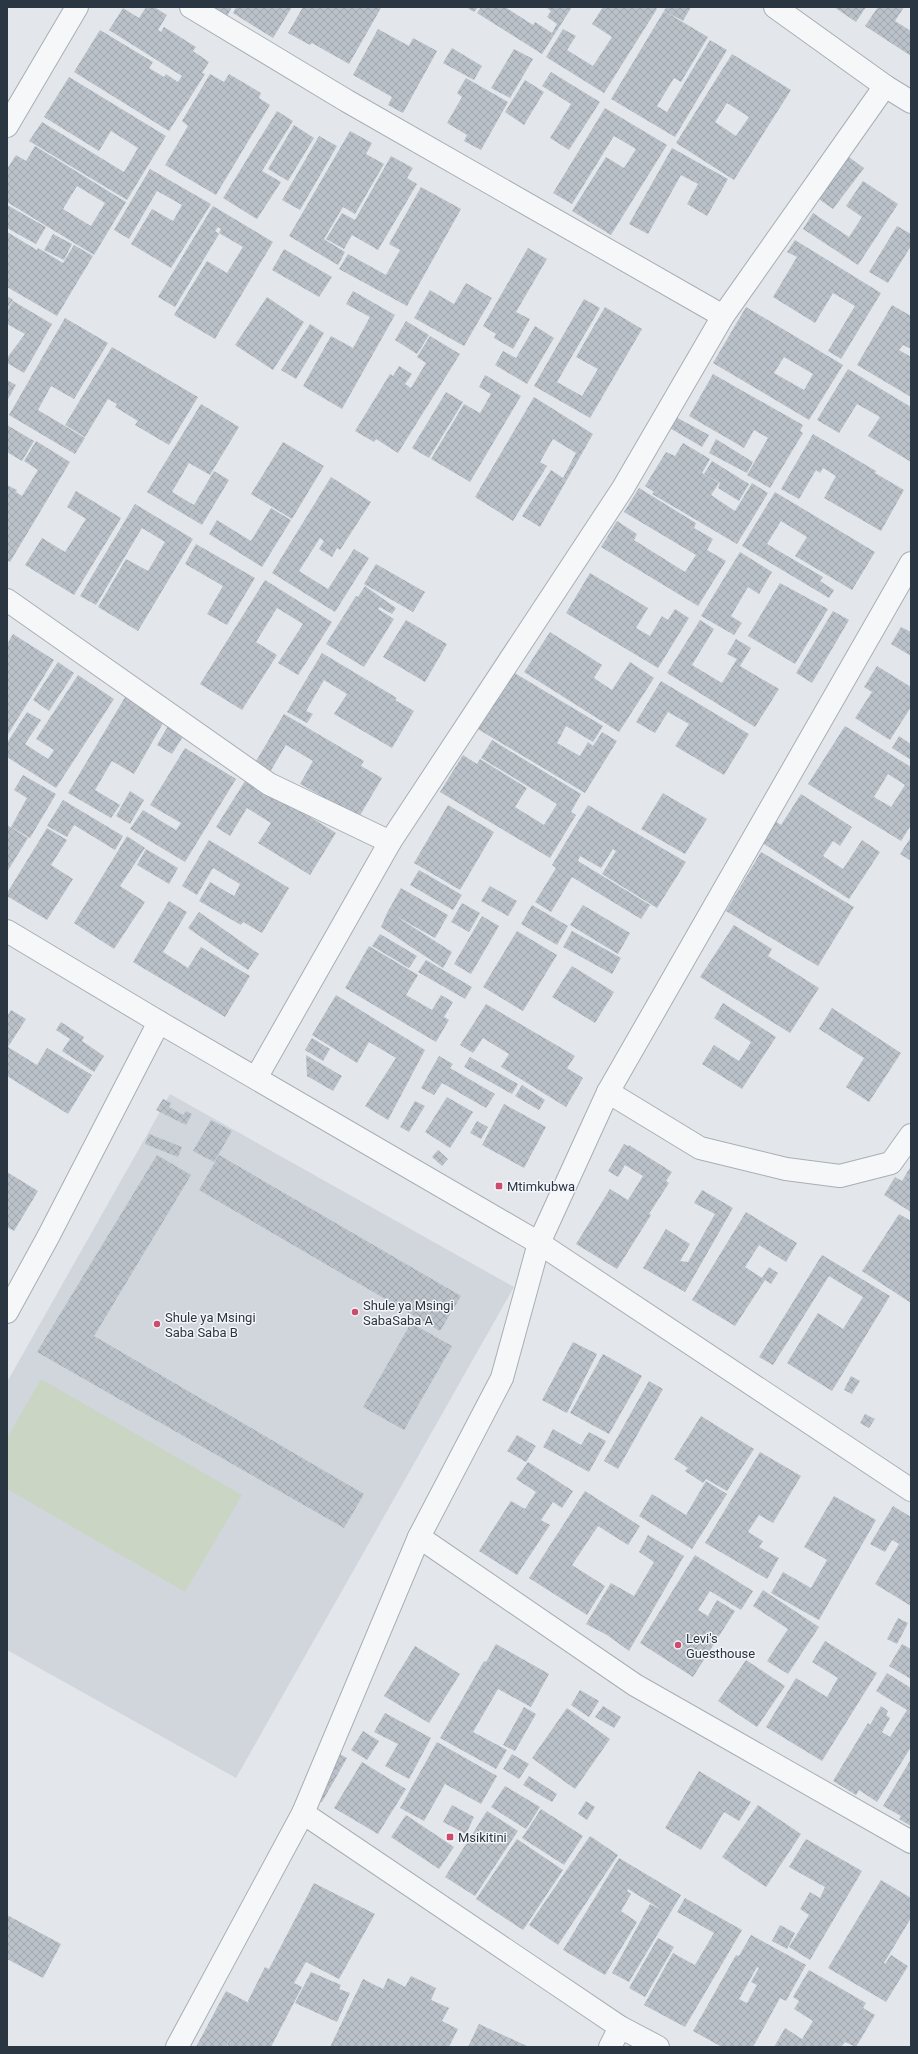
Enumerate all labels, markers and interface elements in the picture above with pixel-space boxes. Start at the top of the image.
place label: Mtimkubwa [507,1179,575,1194]
marker: Mtimkubwa [494,1181,504,1191]
place label: Shule ya Msingi SabaSaba A [363,1298,454,1328]
marker: Shule ya Msingi SabaSaba A [350,1307,360,1317]
place label: Shule ya Msingi Saba Saba B [165,1310,256,1340]
marker: Shule ya Msingi Saba Saba B [152,1319,162,1329]
place label: Levi's Guesthouse [686,1631,755,1661]
marker: Levi's Guesthouse [673,1640,683,1650]
place label: Msikitini [458,1830,507,1845]
marker: Msikitini [445,1832,455,1842]

